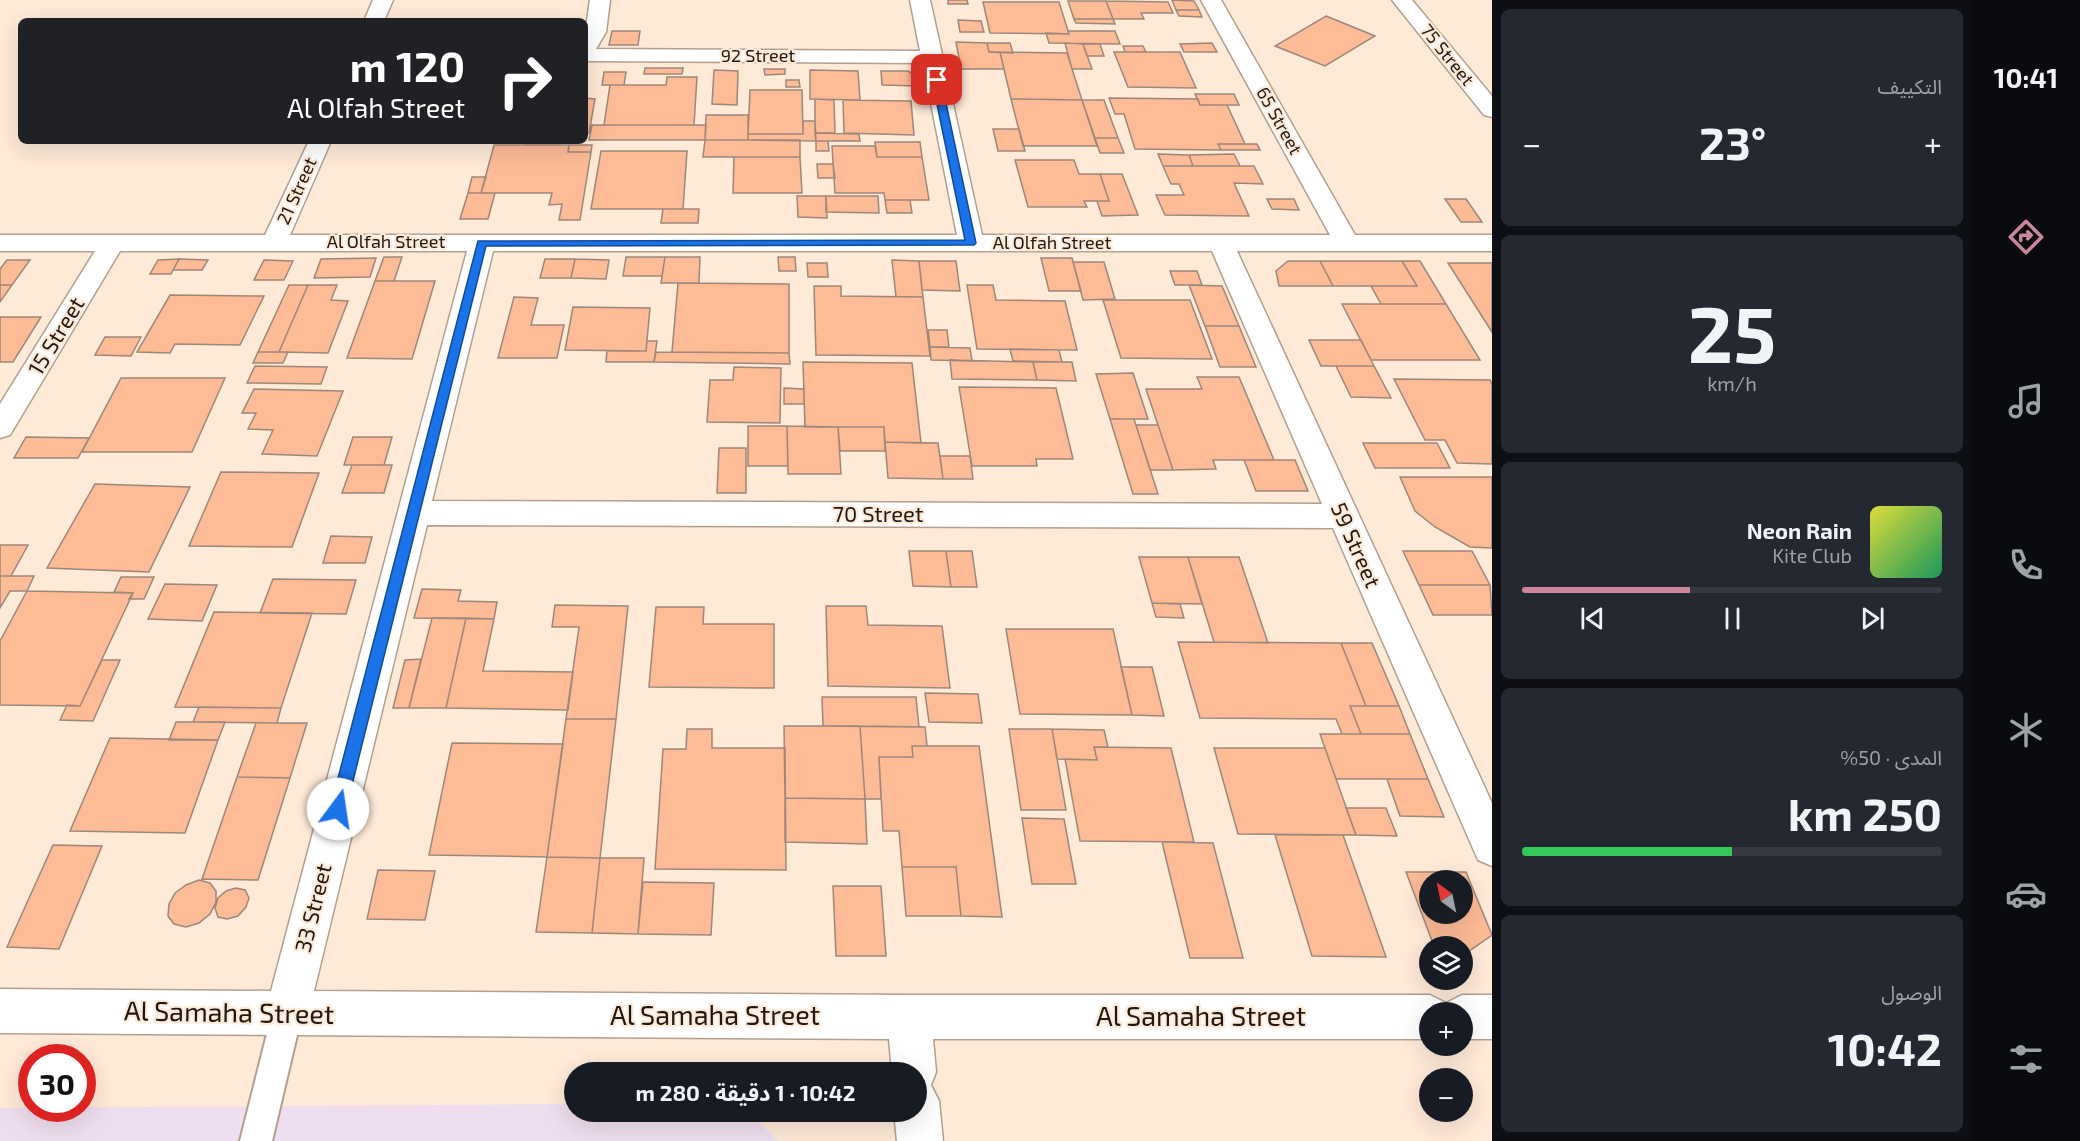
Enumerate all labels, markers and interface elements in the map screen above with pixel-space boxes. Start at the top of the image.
street label: 75 Street [1416,19,1479,90]
text: 120 m [350,40,465,90]
icon: right [486,42,564,120]
street label: 92 Street [721,44,795,66]
pin [911,54,962,105]
text: 10:41 [1994,61,2058,93]
icon: arrive [920,63,953,96]
text: التكييف [1878,74,1942,98]
street label: 65 Street [1252,83,1307,158]
text: Al Olfah Street [287,91,465,123]
text: 23° [1699,115,1766,169]
text: − [1522,123,1541,163]
text: + [1924,123,1942,163]
street label: 21 Street [272,153,321,228]
icon: directions [2005,216,2047,258]
street label: Al Olfah Street [327,230,445,252]
street label: Al Olfah Street [993,231,1111,253]
text: 25 [1688,285,1776,379]
street label: 15 Street [22,292,89,379]
text: km/h [1707,371,1757,395]
icon: music [2005,380,2047,422]
street label: 59 Street [1327,498,1387,591]
street label: 70 Street [833,500,923,526]
text: Neon Rain [1747,517,1852,543]
text: Kite Club [1772,543,1852,567]
icon: phone [2005,544,2047,586]
icon: previous [1576,602,1609,635]
icon: pause [1716,602,1749,635]
icon: next [1856,602,1889,635]
icon: climate [2005,709,2047,751]
text: المدى · 50% [1840,745,1942,769]
position arrow [306,777,370,841]
text: 250 km [1788,786,1942,840]
street label: 33 Street [288,861,336,955]
north arrow [1419,870,1473,924]
map controls [1419,870,1473,1122]
icon: car [2005,873,2047,915]
button: layers [1419,936,1473,990]
text: الوصول [1881,980,1942,1004]
street label: Al Samaha Street [124,993,334,1029]
street label: Al Samaha Street [610,998,820,1030]
street label: Al Samaha Street [1096,999,1306,1031]
button: + [1419,1002,1473,1056]
text: 10:42 [1828,1021,1942,1075]
icon: filters [2005,1038,2047,1080]
speed limit sign: 30 [18,1044,96,1122]
button: − [1419,1068,1473,1122]
text: 10:42 · 1 دقيقة · 280 m [635,1079,856,1105]

